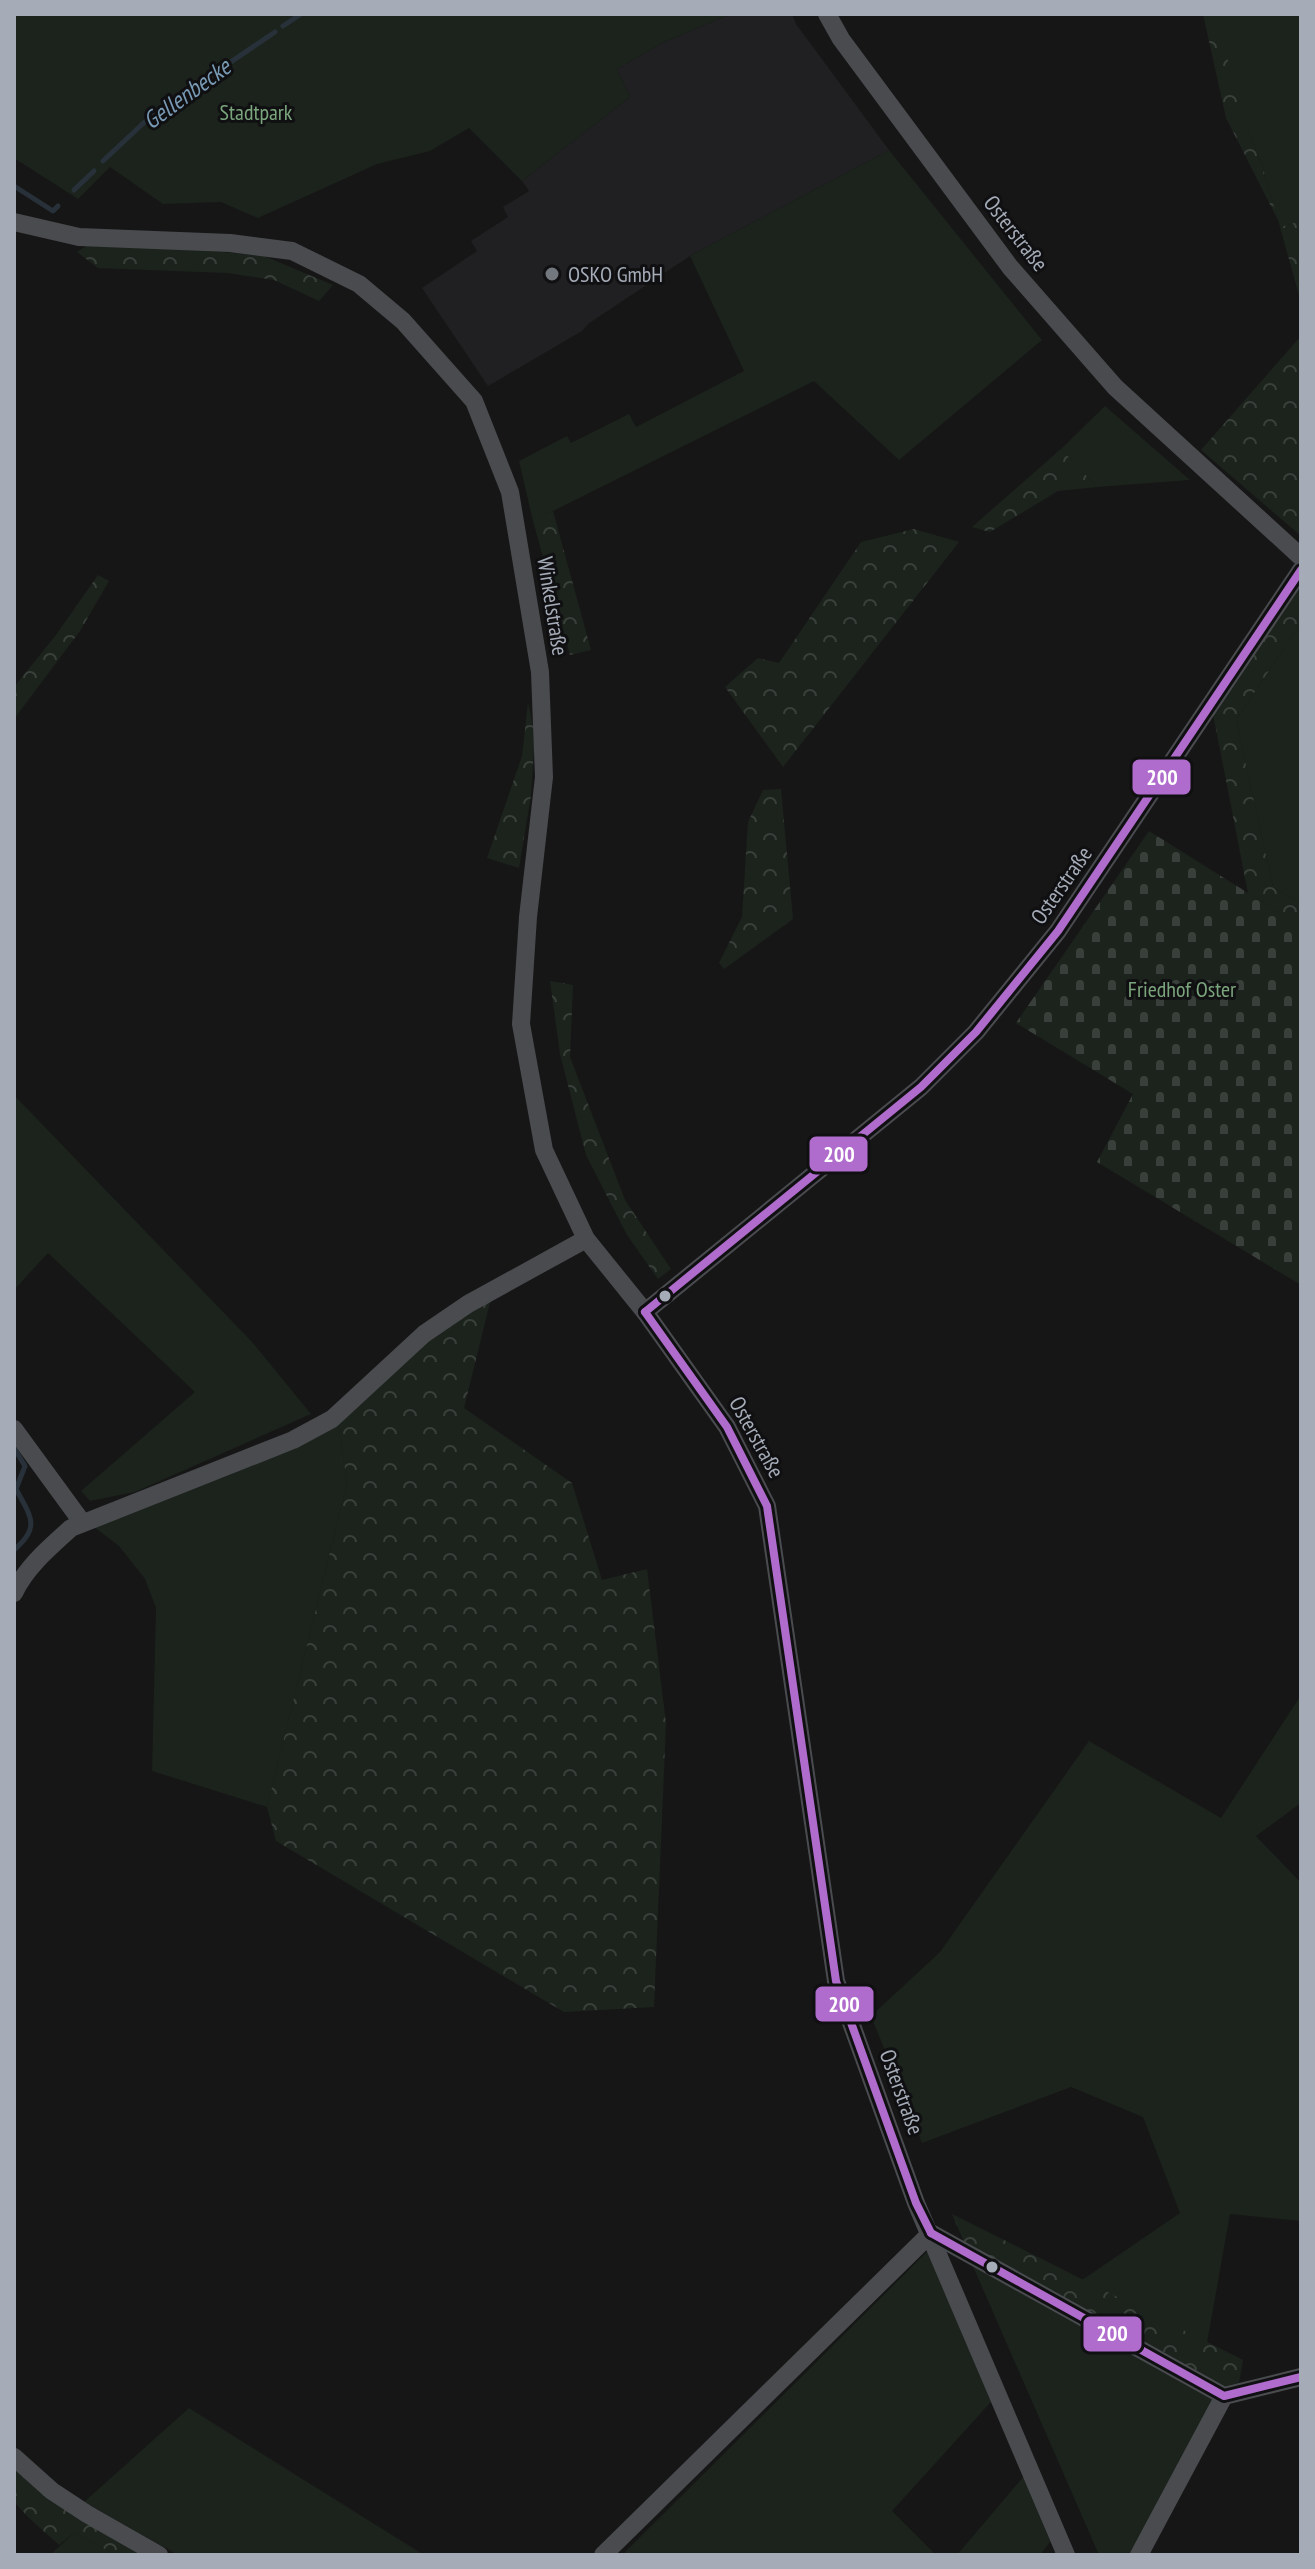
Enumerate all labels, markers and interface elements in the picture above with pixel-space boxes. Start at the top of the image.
water label: Gellenbecke [137,50,238,136]
park label: Stadtpark [220,98,293,126]
street label: Osterstraße [978,189,1054,277]
place label: OSKO GmbH [568,260,663,288]
marker: OSKO GmbH [543,265,561,283]
street label: Winkelstraße [531,554,575,658]
line badge: 200 [1131,758,1192,796]
text: 200 [1146,763,1178,791]
street label: Osterstraße [1024,841,1098,929]
park label: Friedhof Oster [1128,975,1236,1003]
line badge: 200 [808,1135,869,1173]
text: 200 [823,1140,855,1168]
unlabelled marker [657,1288,673,1304]
street label: Osterstraße [723,1391,791,1483]
line badge: 200 [814,1985,875,2023]
text: 200 [828,1990,860,2018]
street label: Osterstraße [874,2046,930,2138]
unlabelled marker [984,2259,1000,2275]
line badge: 200 [1082,2315,1143,2353]
text: 200 [1096,2319,1128,2347]

